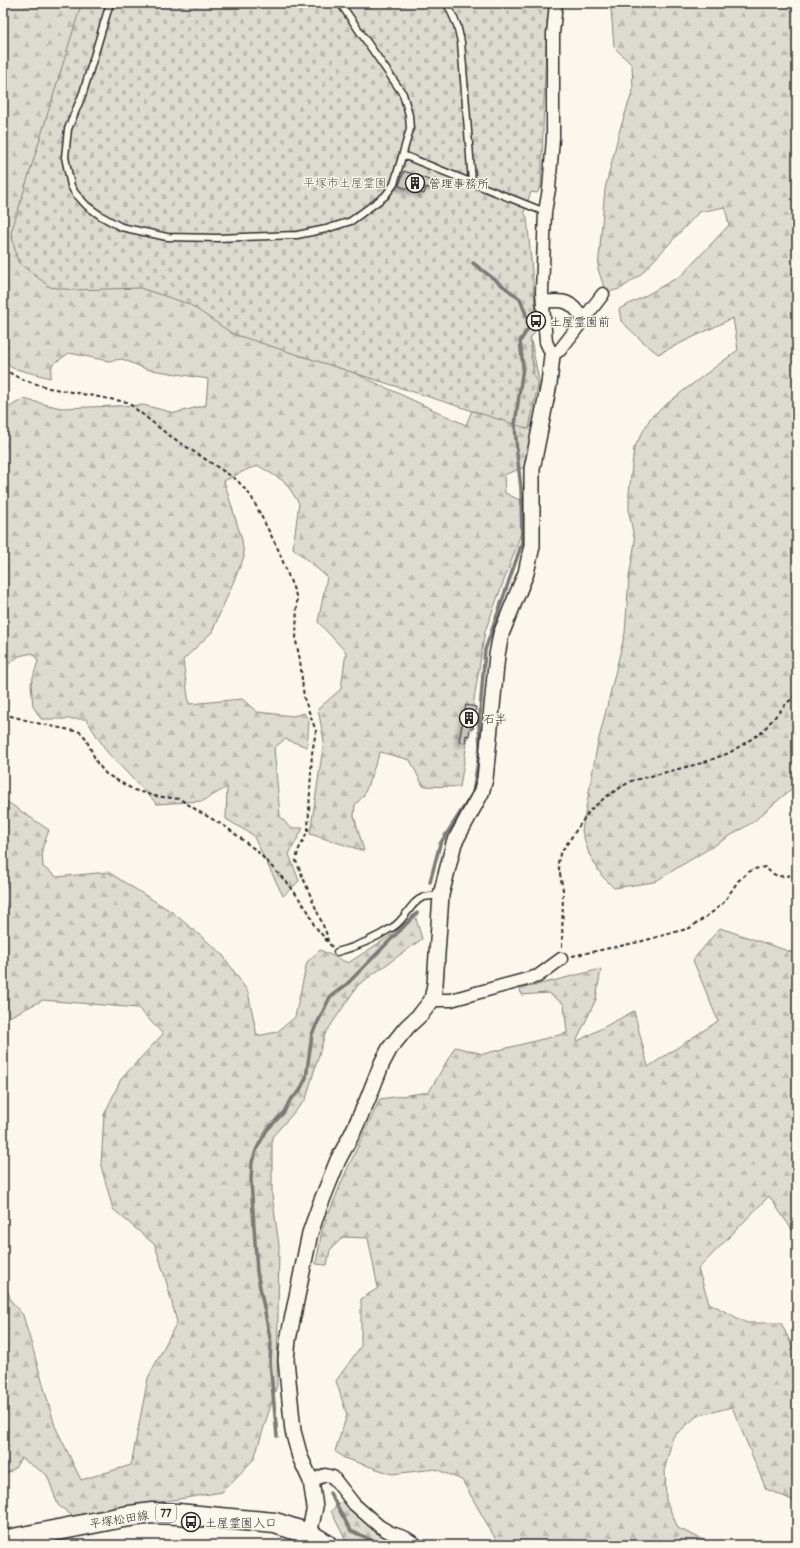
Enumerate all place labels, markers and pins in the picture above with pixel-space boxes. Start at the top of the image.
building icon: 管理事務所 [404,172,426,194]
place label: 管理事務所 [429,176,489,191]
bus stop icon: 土屋霊園前 [525,310,547,332]
place label: 土屋霊園前 [550,314,610,329]
building icon: 石半 [458,707,480,729]
place label: 石半 [483,711,507,726]
bus stop icon: 土屋霊園入口 [180,1511,202,1533]
place label: 土屋霊園入口 [205,1515,277,1530]

